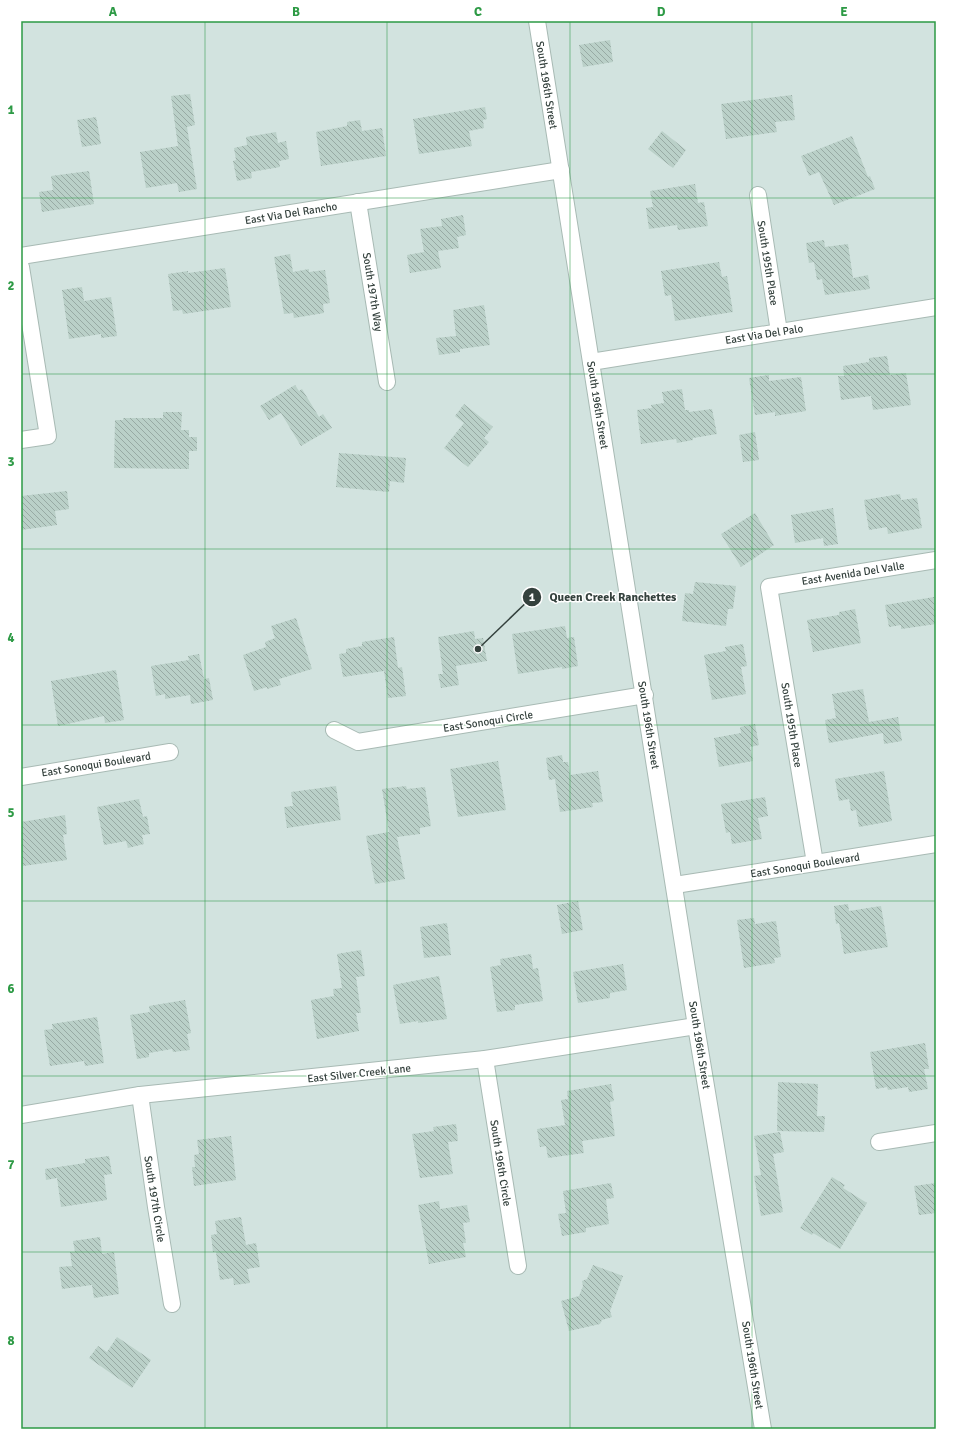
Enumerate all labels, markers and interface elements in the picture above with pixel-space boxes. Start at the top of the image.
text: A [109,4,118,20]
text: B [292,4,300,20]
text: C [474,4,482,20]
text: D [657,4,666,20]
text: E [840,4,848,20]
street label: South 196th Street [533,40,560,130]
text: 1 [7,102,15,118]
street label: East Via Del Rancho [244,200,338,227]
street label: South 195th Place [754,220,781,306]
street label: South 197th Way [360,252,385,333]
text: 2 [7,278,15,294]
street label: East Via Del Palo [724,322,804,347]
street label: South 196th Street [584,360,611,450]
text: 3 [7,454,15,470]
street label: East Avenida Del Valle [801,559,905,588]
callout: Queen Creek Ranchettes [522,585,684,609]
text: 1 [529,590,536,605]
text: Queen Creek Ranchettes [550,590,677,605]
text: 4 [7,630,15,646]
street label: South 196th Street [635,680,662,770]
street label: South 195th Place [778,682,805,768]
street label: East Sonoqui Circle [442,708,534,735]
street label: East Sonoqui Boulevard [40,749,152,780]
text: 5 [7,805,15,821]
street label: East Sonoqui Boulevard [749,850,861,881]
text: 6 [7,981,15,997]
street label: South 196th Street [686,1000,713,1090]
street label: East Silver Creek Lane [307,1062,411,1085]
street label: South 196th Circle [487,1119,514,1207]
street label: South 197th Circle [141,1155,168,1243]
text: 7 [7,1157,15,1173]
street label: South 196th Street [739,1320,766,1410]
text: 8 [7,1333,15,1349]

